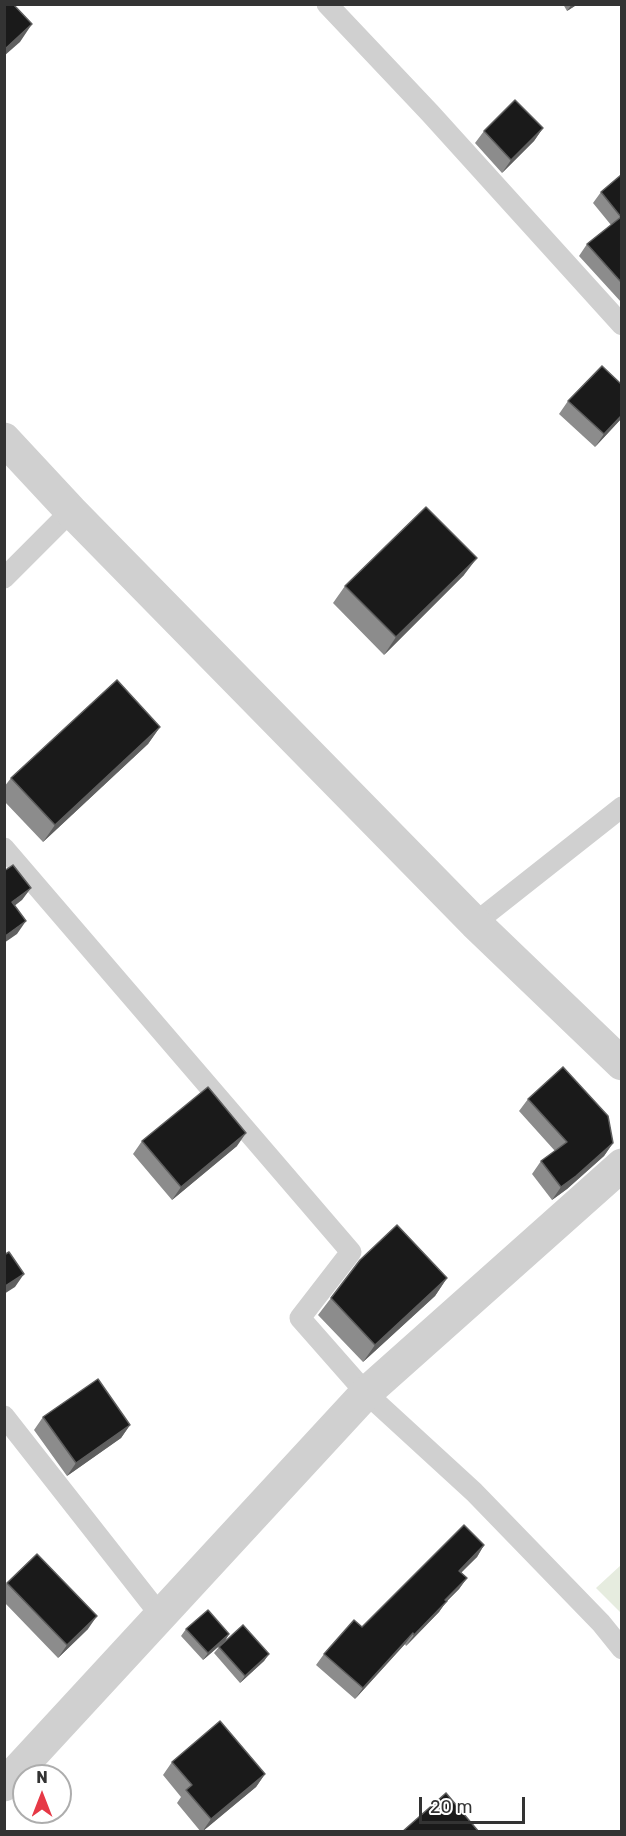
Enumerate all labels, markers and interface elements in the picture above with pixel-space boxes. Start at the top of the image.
north arrow [12,1764,72,1824]
text: N [36,1768,48,1787]
scale bar [422,1785,528,1823]
text: 20 m [430,1796,472,1818]

